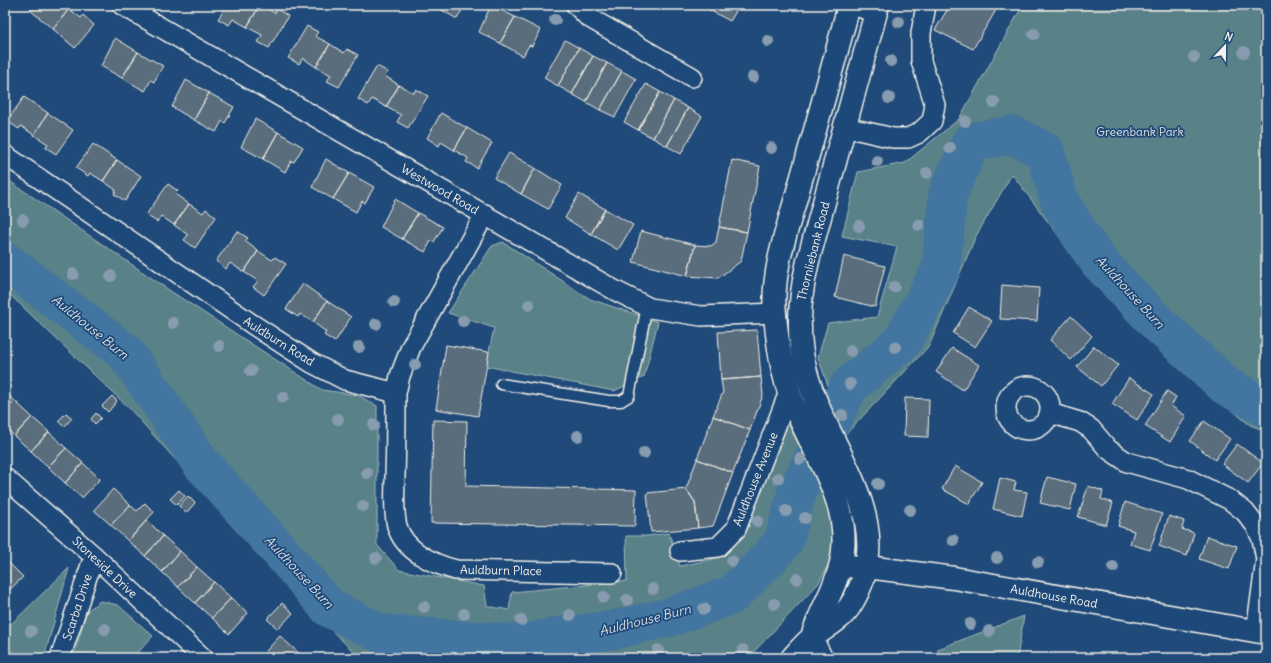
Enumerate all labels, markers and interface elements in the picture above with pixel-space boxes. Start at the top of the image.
north arrow [1205,26,1245,66]
text: N [1223,29,1235,45]
park label: Greenbank Park [1096,124,1184,139]
street label: Westwood Road [398,161,482,217]
street label: Thornliebank Road [793,200,833,302]
water label: Auldhouse Burn [1092,252,1169,332]
water label: Auldhouse Burn [48,291,132,363]
street label: Auldburn Road [241,313,317,369]
street label: Auldhouse Avenue [729,430,781,528]
water label: Auldhouse Burn [261,532,338,612]
street label: Stoneside Drive [69,533,141,601]
street label: Auldburn Place [460,562,542,578]
street label: Scarba Drive [59,572,95,642]
street label: Auldhouse Road [1009,581,1099,611]
water label: Auldhouse Burn [597,600,693,640]

